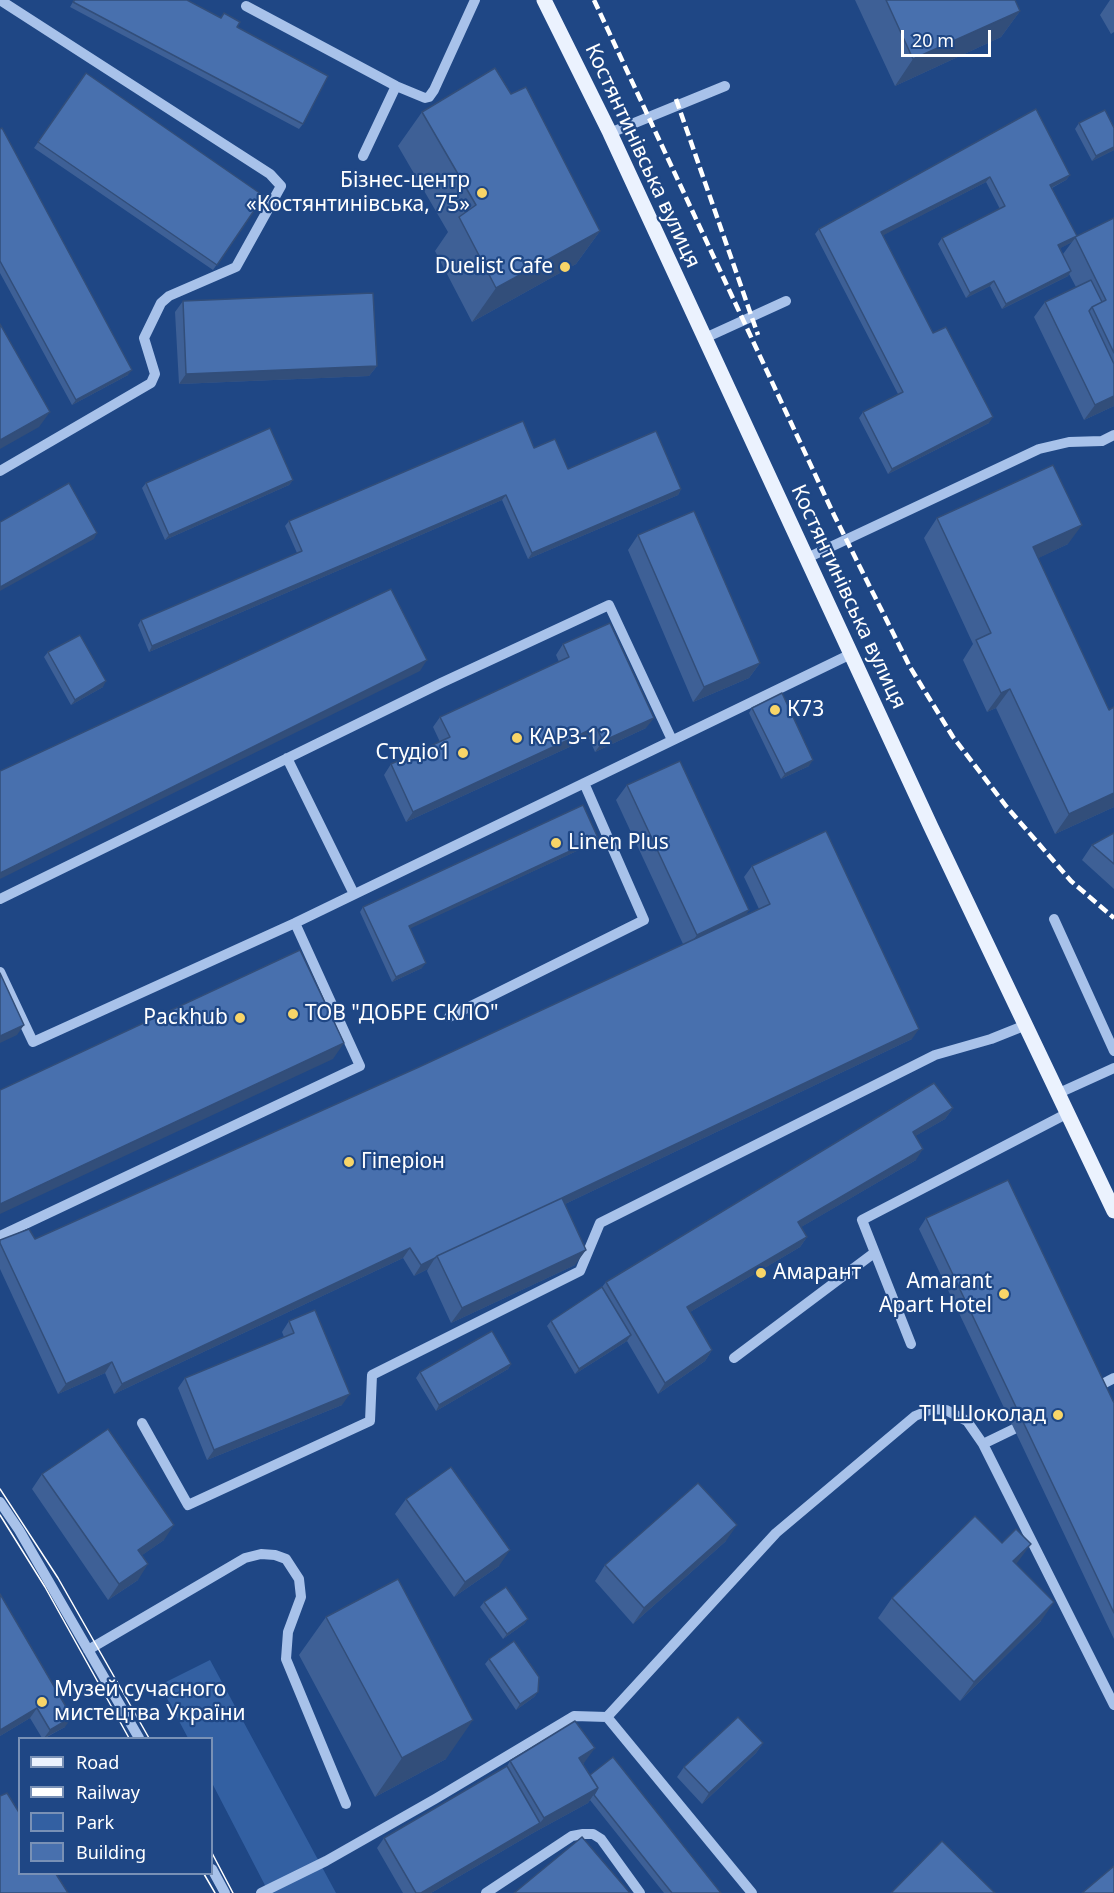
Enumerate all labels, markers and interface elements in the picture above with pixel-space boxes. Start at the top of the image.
scale bar [904,18,994,56]
text: 20 m [912,28,954,52]
street label: Костянтинівська вулиця [579,40,705,272]
place label: Бізнес-центр «Костянтинівська, 75» [246,168,470,218]
marker: Бізнес-центр «Костянтинівська, 75» [475,186,489,200]
place label: Duelist Cafe [435,254,553,280]
marker: Duelist Cafe [558,260,572,274]
street label: Костянтинівська вулиця [785,481,911,713]
place label: К73 [787,697,824,723]
marker: К73 [768,703,782,717]
place label: КАРЗ-12 [529,725,611,751]
marker: КАРЗ-12 [510,731,524,745]
place label: Студіо1 [376,740,451,766]
marker: Студіо1 [456,746,470,760]
place label: Linen Plus [568,830,669,856]
marker: Linen Plus [549,836,563,850]
place label: ТОВ "ДОБРЕ СКЛО" [305,1001,498,1027]
place label: Packhub [143,1005,228,1031]
marker: ТОВ "ДОБРЕ СКЛО" [286,1007,300,1021]
marker: Packhub [233,1011,247,1025]
place label: Гіперіон [361,1149,445,1175]
marker: Гіперіон [342,1155,356,1169]
place label: Амарант [773,1260,861,1286]
marker: Амарант [754,1266,768,1280]
place label: Amarant Apart Hotel [879,1269,992,1319]
marker: Amarant Apart Hotel [997,1287,1011,1301]
place label: ТЦ Шоколад [919,1402,1046,1428]
marker: ТЦ Шоколад [1051,1408,1065,1422]
place label: Музей сучасного мистецтва України [54,1677,246,1727]
marker: Музей сучасного мистецтва України [35,1695,49,1709]
legend [18,1737,213,1875]
text: Road [76,1750,119,1774]
text: Railway [76,1780,140,1804]
text: Park [76,1810,114,1834]
text: Building [76,1840,146,1864]

